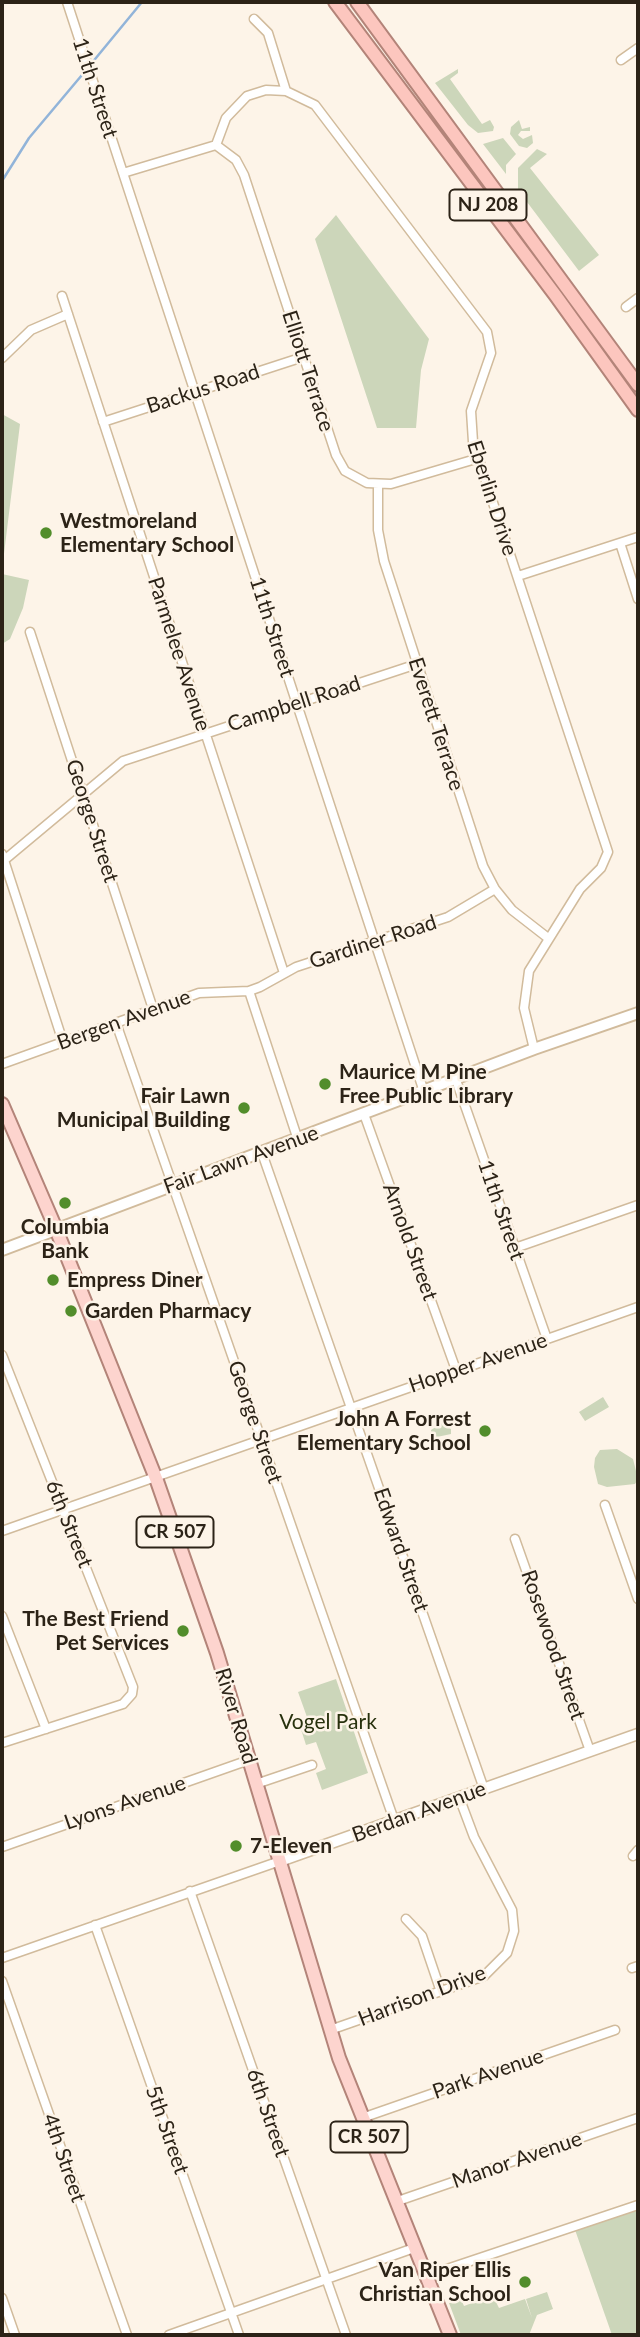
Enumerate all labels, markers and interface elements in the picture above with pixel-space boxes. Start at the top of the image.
street label: 11th Street [67,35,123,141]
road number: NJ 208 [449,190,526,220]
street label: Elliott Terrace [277,307,339,435]
street label: Backus Road [143,359,263,419]
street label: Eberlin Drive [462,437,522,559]
place label: Westmoreland Elementary School [60,508,234,558]
marker: Westmoreland Elementary School [38,525,54,541]
street label: Parmelee Avenue [142,574,216,734]
street label: 11th Street [244,574,300,680]
street label: Everett Terrace [403,654,469,794]
street label: Campbell Road [224,671,364,737]
street label: George Street [60,756,124,886]
street label: Gardiner Road [306,910,440,974]
street label: Bergen Avenue [54,984,194,1056]
place label: Maurice M Pine Free Public Library [339,1059,513,1109]
marker: Maurice M Pine Free Public Library [317,1076,333,1092]
place label: Fair Lawn Municipal Building [57,1083,230,1133]
marker: Fair Lawn Municipal Building [236,1100,252,1116]
street label: Fair Lawn Avenue [160,1120,322,1200]
street label: 11th Street [472,1157,530,1263]
street label: Arnold Street [377,1180,443,1304]
marker: Columbia Bank [57,1195,73,1211]
place label: Columbia Bank [21,1214,109,1264]
place label: Empress Diner [67,1267,203,1293]
marker: Empress Diner [45,1272,61,1288]
place label: Garden Pharmacy [85,1298,251,1324]
marker: Garden Pharmacy [63,1303,79,1319]
street label: Hopper Avenue [405,1328,551,1398]
street label: George Street [222,1357,288,1487]
place label: John A Forrest Elementary School [297,1406,471,1456]
marker: John A Forrest Elementary School [477,1423,493,1439]
street label: 6th Street [40,1477,98,1571]
street label: Edward Street [368,1484,434,1616]
road number: CR 507 [136,1516,214,1548]
street label: Rosewood Street [516,1567,590,1723]
place label: The Best Friend Pet Services [22,1606,169,1656]
marker: The Best Friend Pet Services [175,1623,191,1639]
street label: River Road [209,1665,263,1767]
park label: Vogel Park [279,1709,377,1735]
street label: Lyons Avenue [61,1770,189,1836]
street label: Berdan Avenue [349,1776,489,1848]
place label: 7-Eleven [250,1833,332,1859]
marker: 7-Eleven [228,1838,244,1854]
street label: Harrison Drive [355,1960,489,2032]
street label: Park Avenue [429,2043,547,2105]
street label: 6th Street [241,2065,295,2161]
street label: 5th Street [140,2082,194,2178]
street label: 4th Street [37,2110,91,2206]
road number: CR 507 [330,2122,408,2152]
street label: Manor Avenue [449,2126,585,2194]
place label: Van Riper Ellis Christian School [359,2257,511,2307]
marker: Van Riper Ellis Christian School [517,2274,533,2290]

